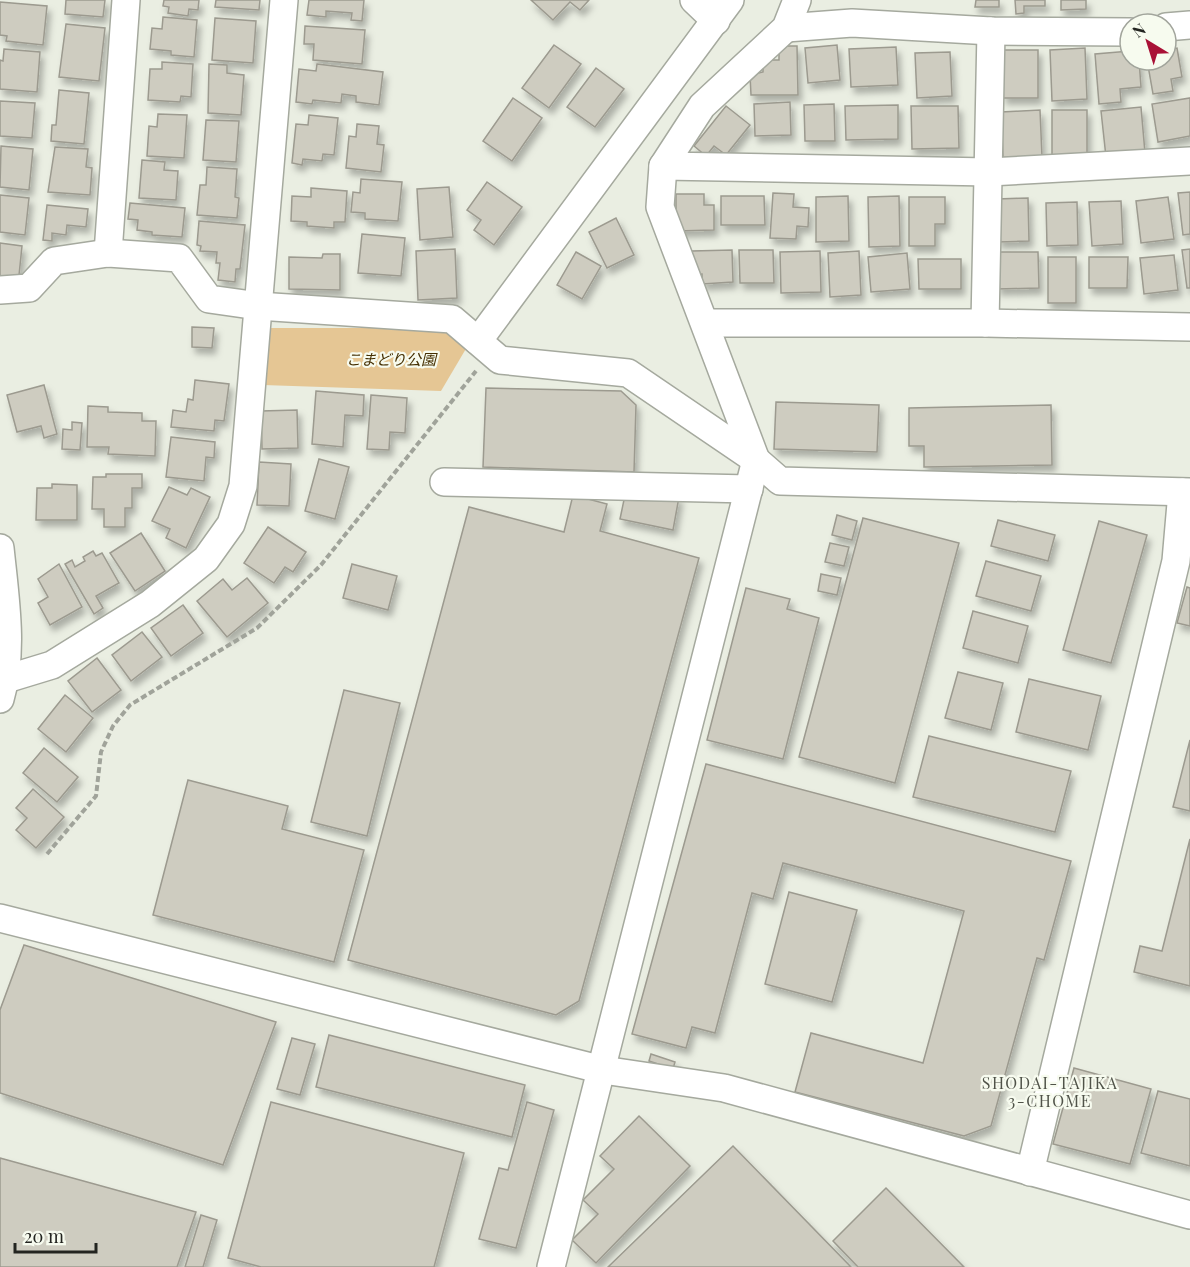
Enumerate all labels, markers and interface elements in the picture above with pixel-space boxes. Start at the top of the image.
north arrow [1118,12,1178,72]
text: N [1127,18,1150,42]
park label: こまどり公園 [346,349,438,369]
district label: SHODAI-TAJIKA 3-CHOME [982,1072,1118,1111]
scale bar [15,1216,96,1254]
text: 20 m [24,1224,64,1248]

